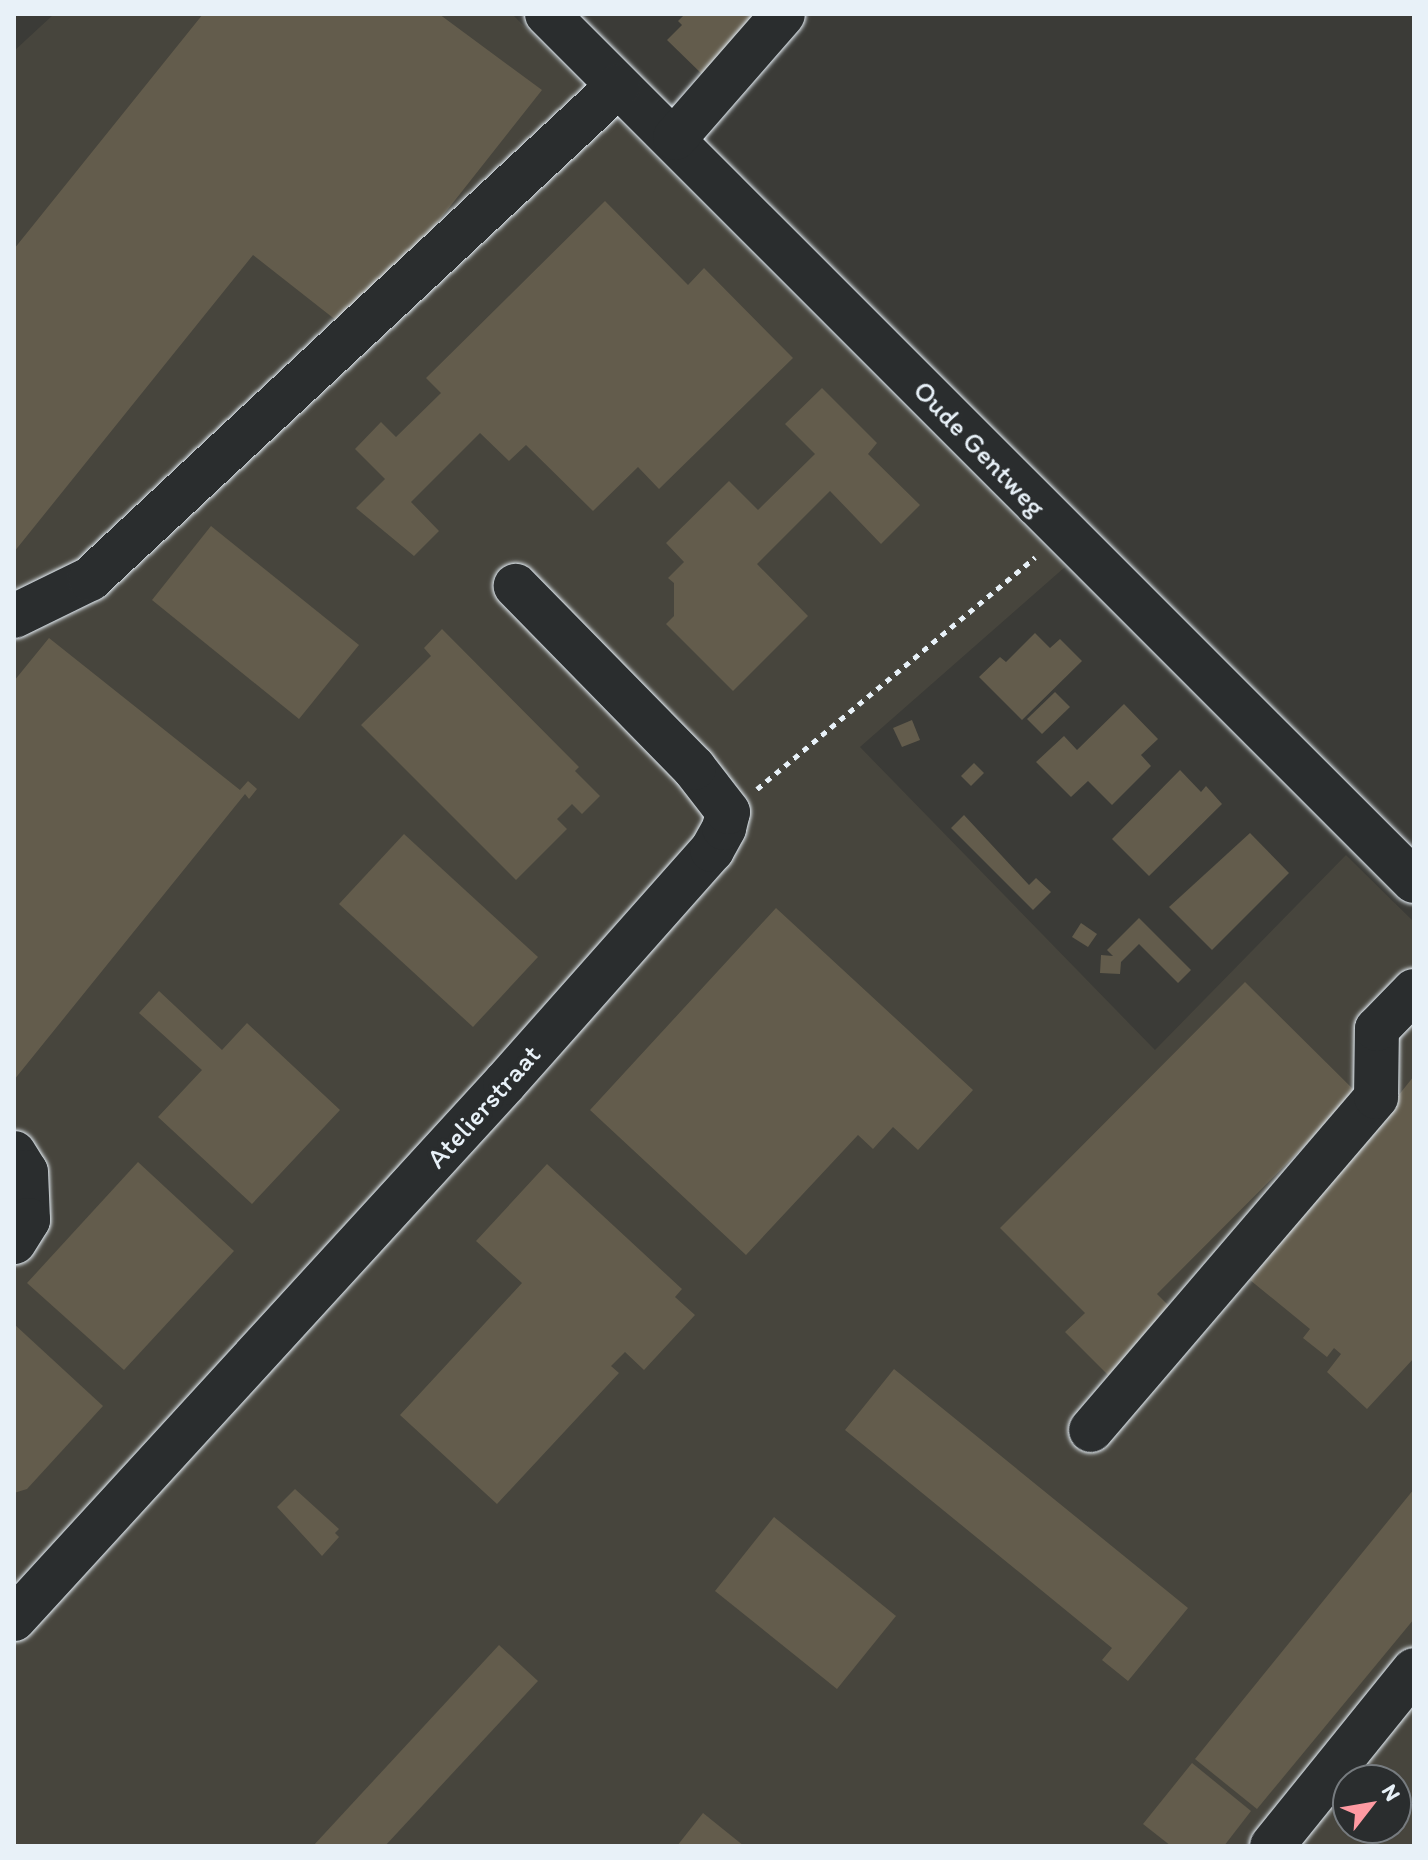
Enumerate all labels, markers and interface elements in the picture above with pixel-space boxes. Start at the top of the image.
street label: Oude Gentweg [907,373,1053,523]
street label: Atelierstraat [419,1037,547,1175]
north arrow [1332,1764,1412,1844]
text: N [1376,1779,1407,1806]

